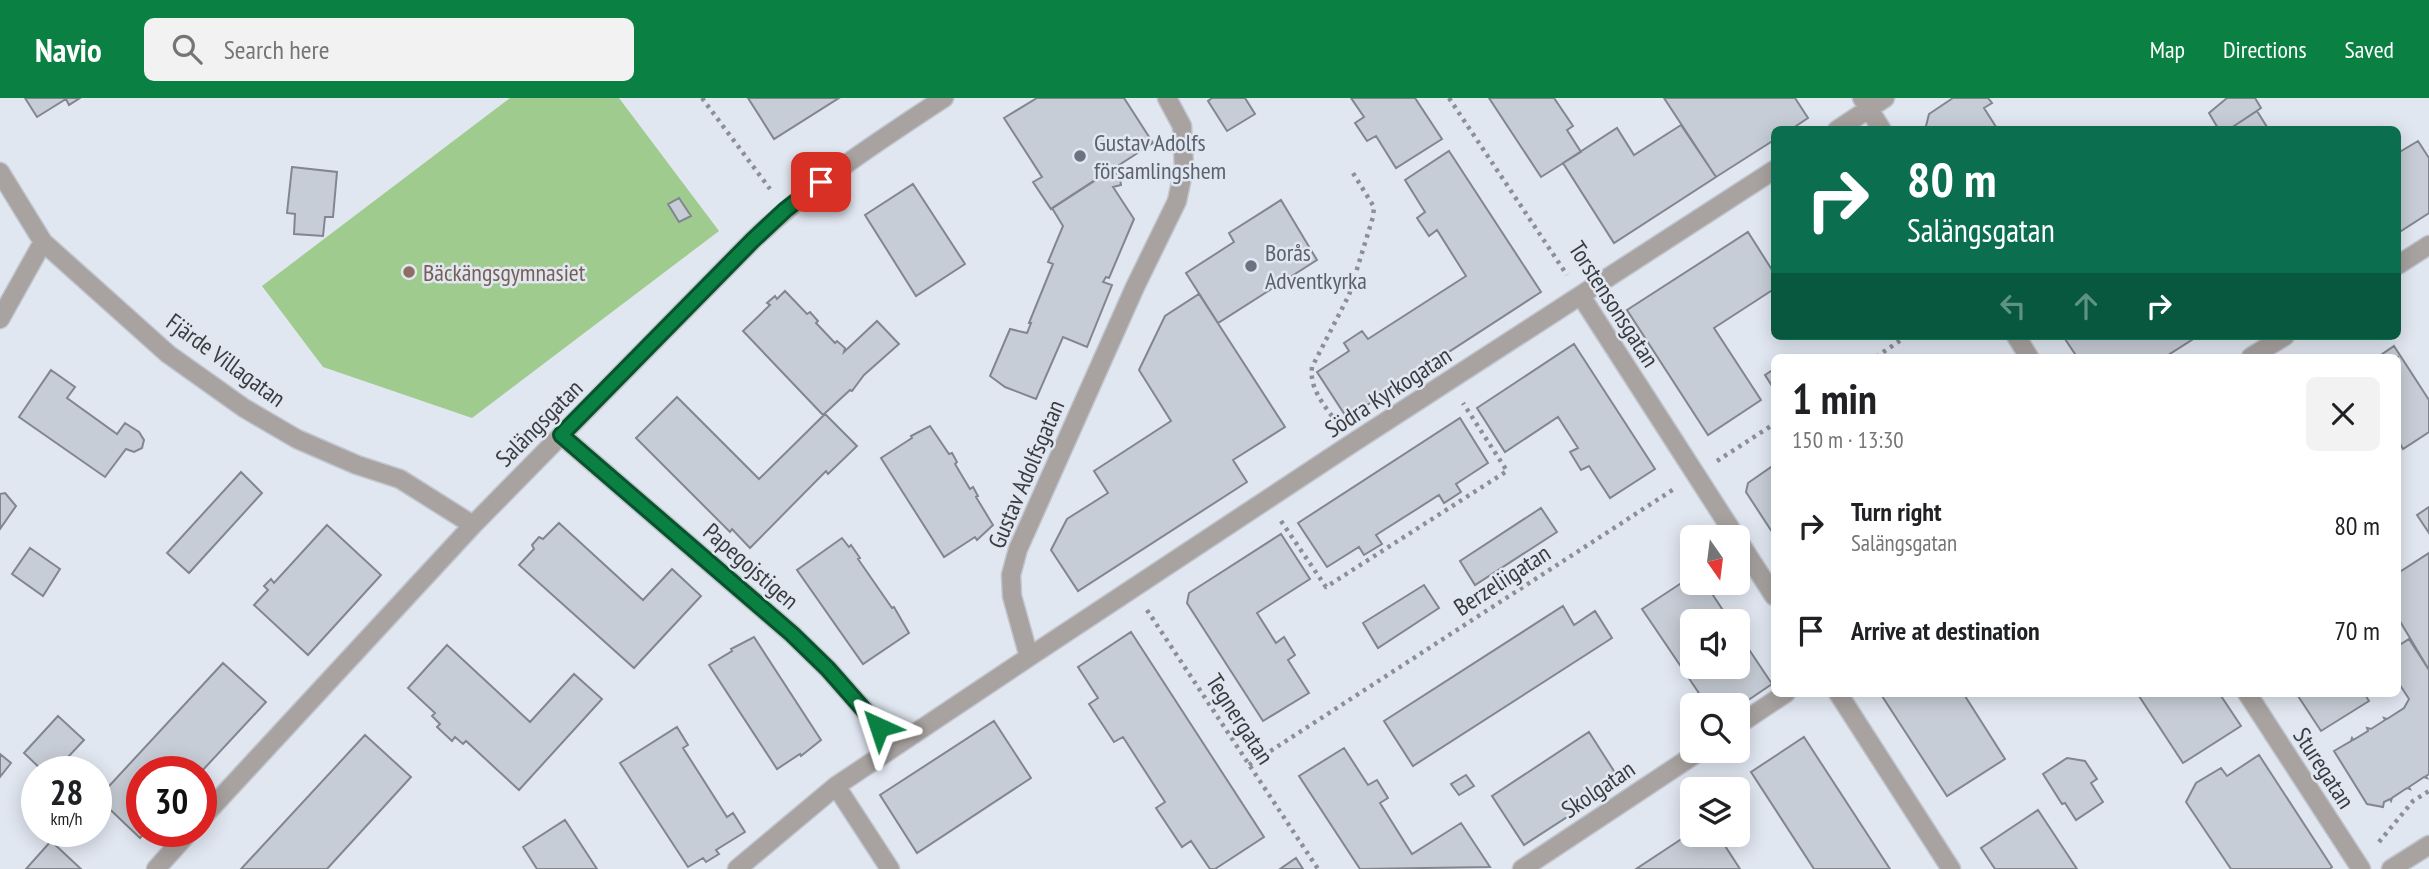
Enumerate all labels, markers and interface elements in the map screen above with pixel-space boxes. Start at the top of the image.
search box [144,18,634,81]
text: Navio [35,28,102,71]
icon: search [168,30,206,68]
text: Search here [224,33,329,66]
text: Map [2150,34,2185,65]
text: Directions [2223,34,2307,65]
text: Saved [2345,34,2394,65]
place label: Gustav Adolfs församlingshem [1094,127,1226,186]
text: 80 m [1907,147,1996,211]
marker: Gustav Adolfs församlingshem [1072,148,1088,164]
pin [791,152,851,212]
icon: right [1792,154,1883,245]
icon: arrive [802,163,840,201]
text: Salängsgatan [1907,209,2055,251]
street label: Torstensonsgatan [1562,235,1666,373]
place label: Borås Adventkyrka [1265,237,1367,296]
place label: Bäckängsgymnasiet [423,257,586,288]
marker: Borås Adventkyrka [1243,258,1259,274]
marker: Bäckängsgymnasiet [401,264,417,280]
icon: left [1994,287,2032,325]
icon: ahead [2067,287,2105,325]
icon: right [2140,287,2178,325]
street label: Fjärde Villagatan [160,306,292,414]
street label: Södra Kyrkogatan [1319,340,1457,444]
text: 1 min [1792,371,1877,426]
street label: Salängsgatan [489,373,589,473]
button: close [2306,377,2380,451]
street label: Gustav Adolfsgatan [981,395,1071,553]
text: 150 m · 13:30 [1792,425,1904,454]
text: Turn right [1851,495,1942,528]
icon: right [1792,507,1830,545]
text: 80 m [2334,509,2380,542]
street label: Papegojstigen [697,516,805,616]
north arrow [1680,525,1750,595]
map controls [1680,525,1750,847]
text: Salängsgatan [1851,528,1957,557]
street label: Berzeliigatan [1448,537,1556,623]
button: sound [1680,609,1750,679]
icon: arrive [1792,612,1830,650]
text: Arrive at destination [1851,614,2040,647]
text: 70 m [2334,614,2380,647]
street label: Tegnergatan [1199,668,1281,770]
position arrow [842,690,916,764]
button: search [1680,693,1750,763]
street label: Sturegatan [2286,722,2362,814]
street label: Skolgatan [1555,753,1641,825]
speed limit sign: 30 [126,756,217,847]
text: 28 [50,769,83,815]
button: layers [1680,777,1750,847]
text: km/h [51,807,82,830]

